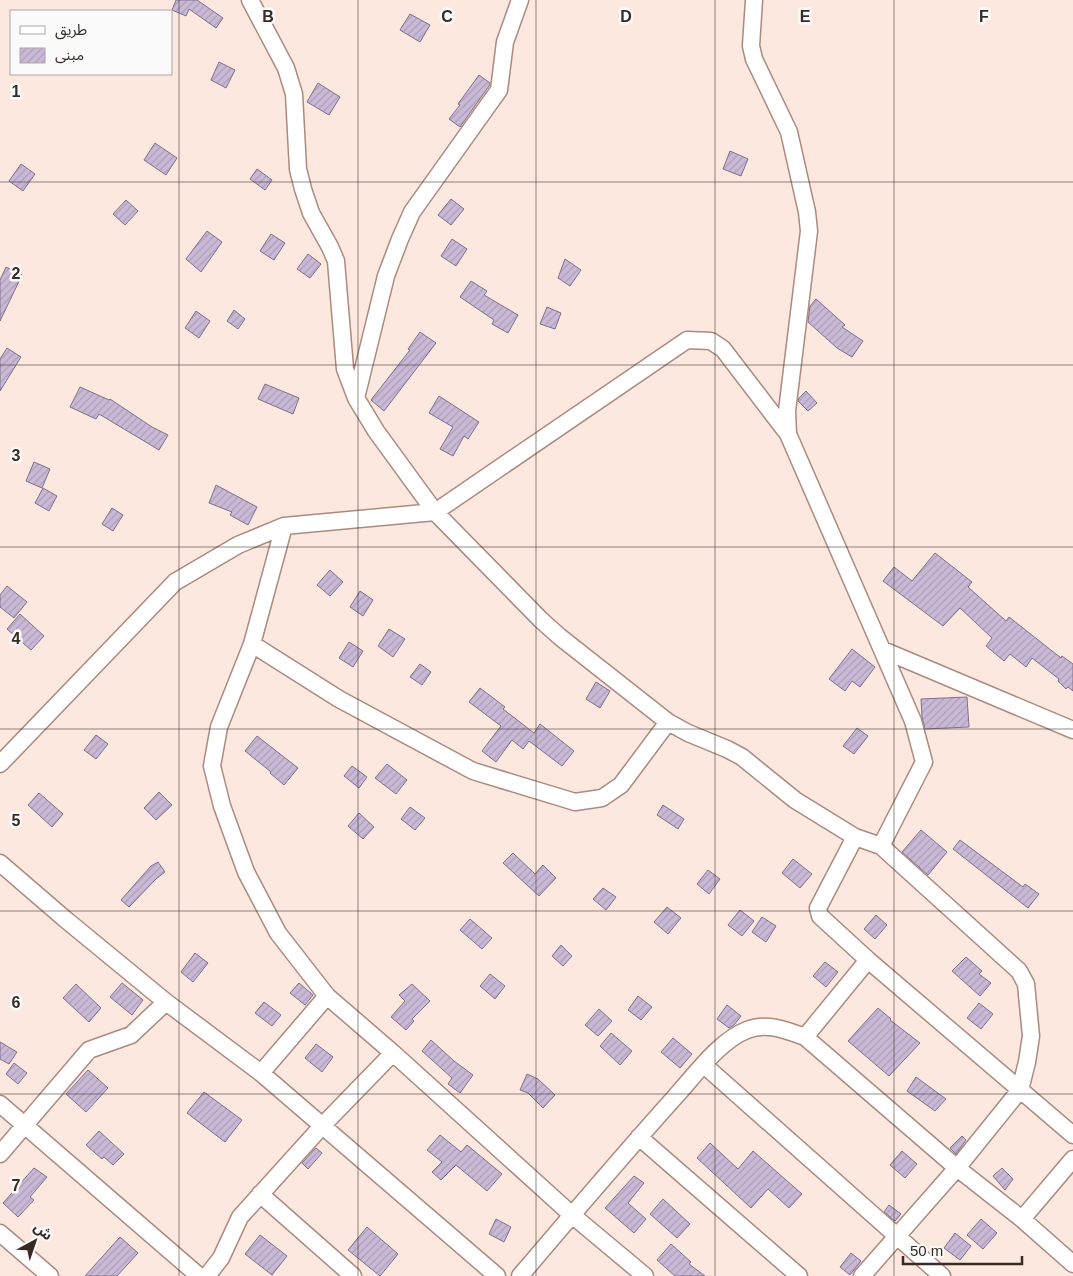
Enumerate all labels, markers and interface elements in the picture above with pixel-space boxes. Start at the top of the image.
text: B [262,8,274,25]
text: C [441,8,453,25]
text: D [620,8,632,25]
text: E [800,8,811,25]
text: F [979,8,989,25]
legend [10,10,172,75]
text: طريق [55,21,87,40]
text: مبنى [55,46,84,64]
text: 1 [12,83,21,100]
text: 2 [12,265,21,282]
text: 3 [12,447,21,464]
text: 4 [12,630,21,647]
text: 5 [12,812,21,829]
text: 6 [12,994,21,1011]
text: 7 [12,1177,21,1194]
north arrow [10,1216,60,1266]
text: ش [31,1219,56,1243]
scale bar [903,1234,1022,1266]
text: 50 m [910,1242,943,1259]

